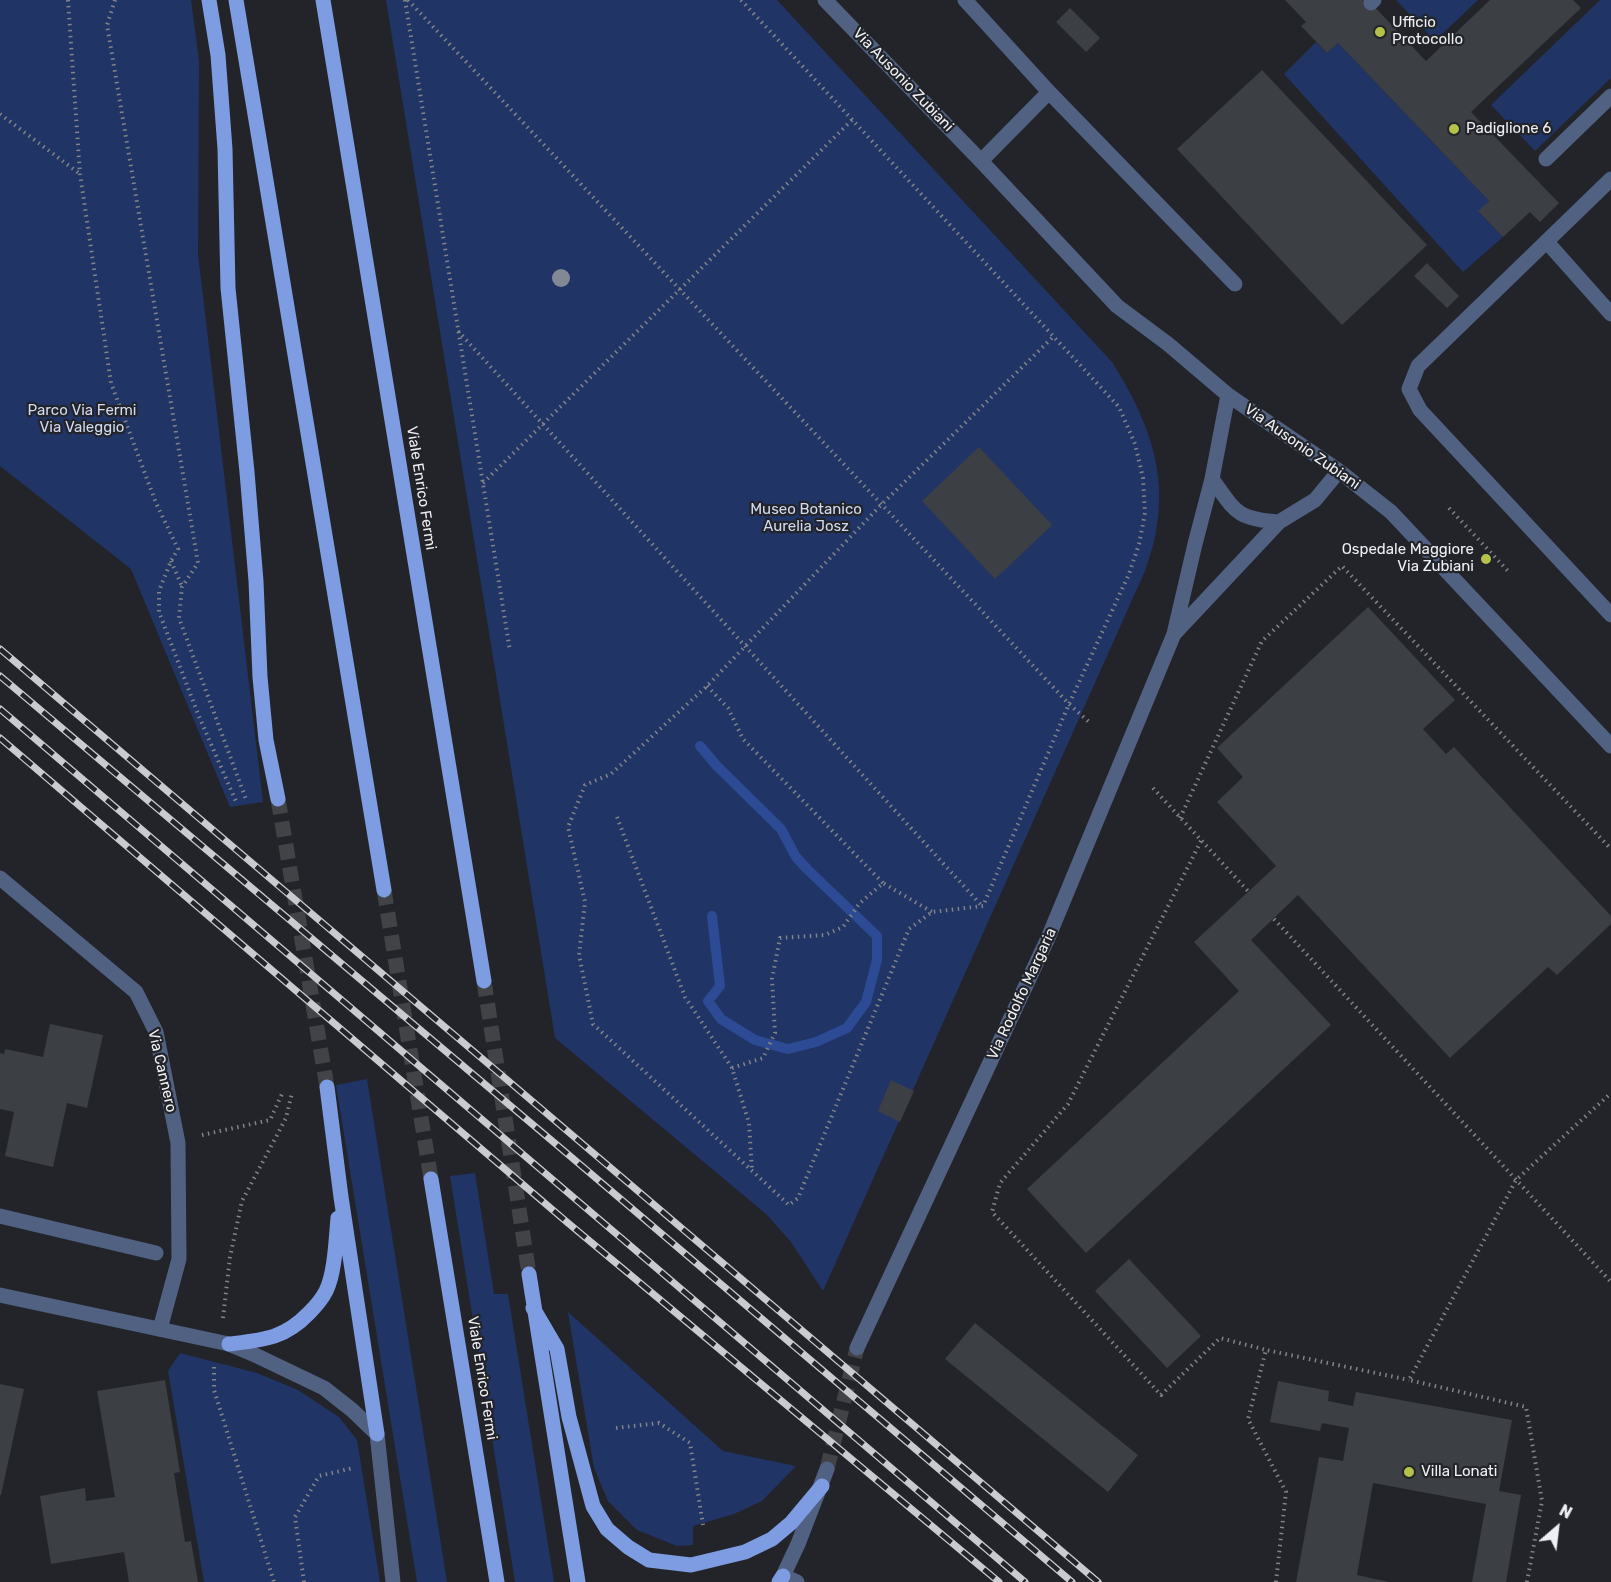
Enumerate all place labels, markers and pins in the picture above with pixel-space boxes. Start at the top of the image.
place label: Ufficio Protocollo [1392,14,1463,49]
marker: Ufficio Protocollo [1373,25,1387,39]
place label: Padiglione 6 [1466,120,1551,138]
marker: Padiglione 6 [1447,122,1461,136]
place label: Ospedale Maggiore Via Zubiani [1342,541,1474,576]
marker: Ospedale Maggiore Via Zubiani [1479,552,1493,566]
place label: Villa Lonati [1421,1463,1497,1481]
marker: Villa Lonati [1402,1465,1416,1479]

